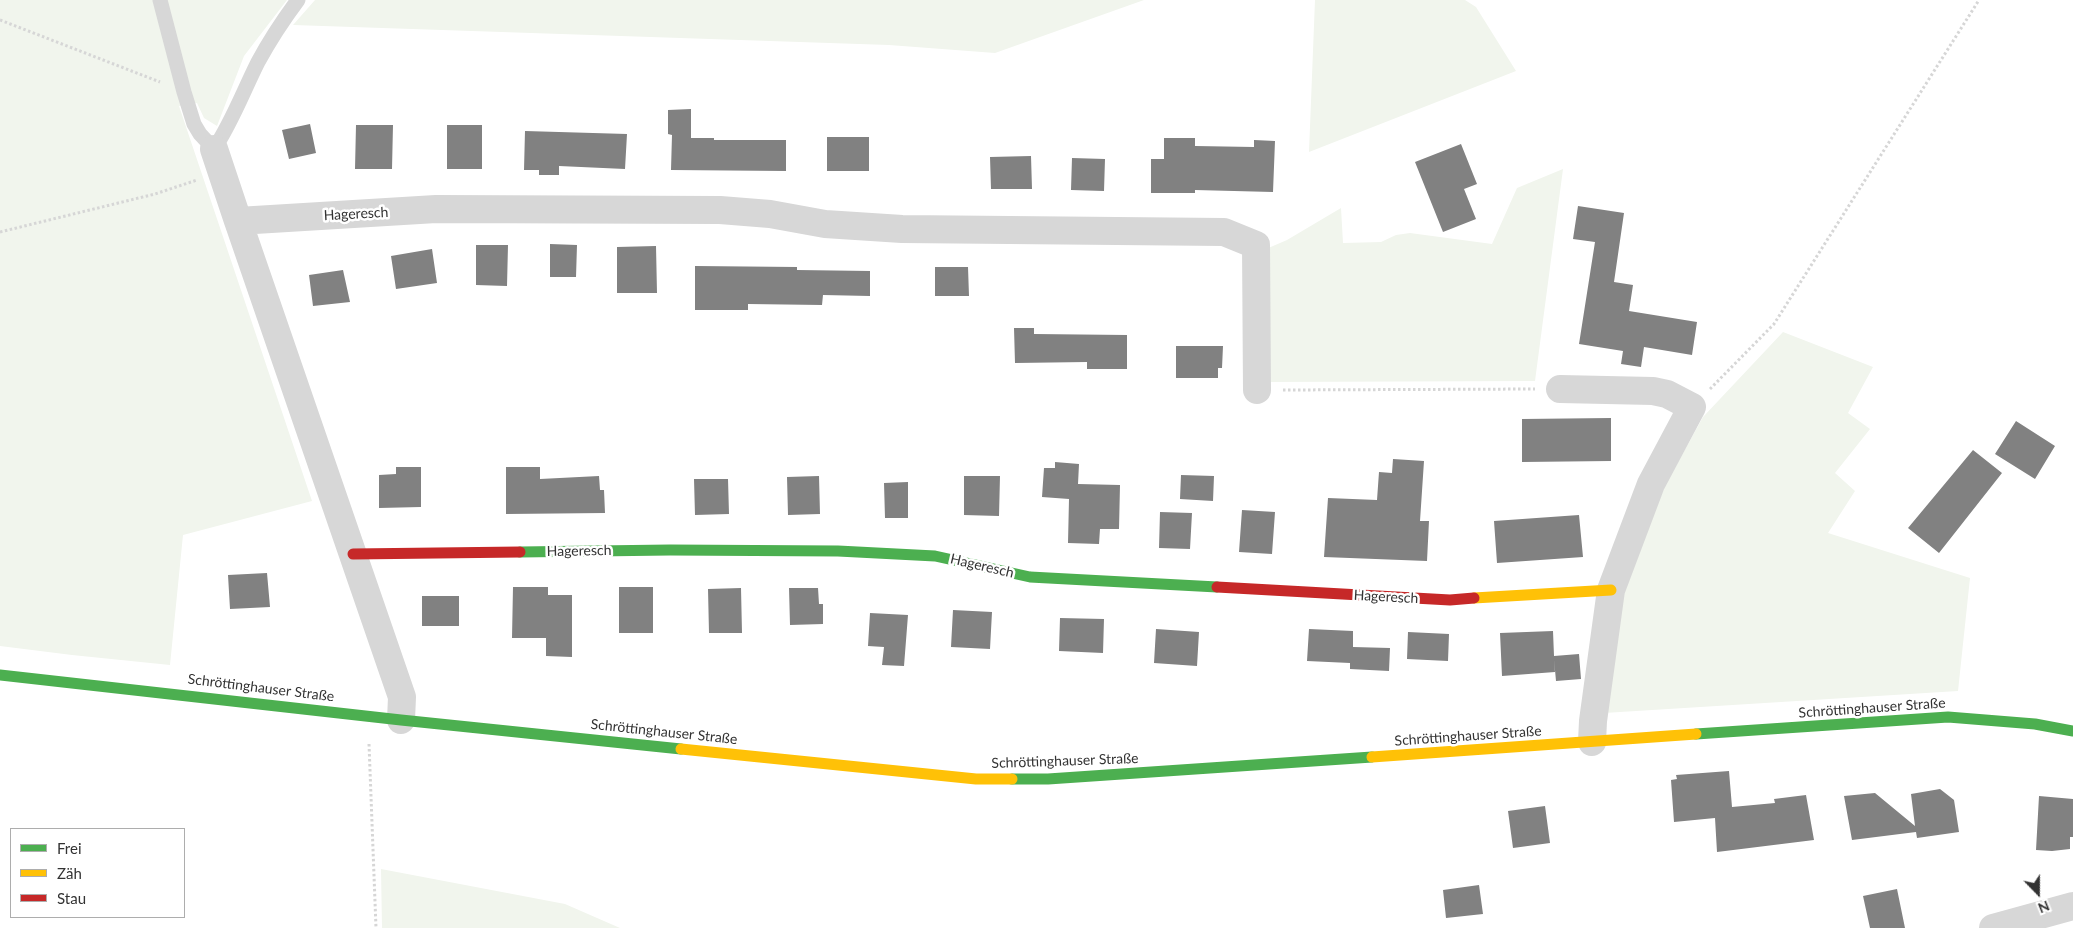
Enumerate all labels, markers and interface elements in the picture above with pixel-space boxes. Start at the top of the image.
street label: Hageresch [323,204,389,224]
street label: Hageresch [546,542,612,560]
street label: Hageresch [949,551,1015,581]
street label: Hageresch [1353,587,1419,607]
street label: Schröttinghauser Straße [187,671,335,705]
street label: Schröttinghauser Straße [1798,694,1946,722]
street label: Schröttinghauser Straße [590,716,738,748]
street label: Schröttinghauser Straße [1394,722,1542,750]
street label: Schröttinghauser Straße [991,750,1139,772]
legend [10,828,185,918]
text: Frei [57,839,82,857]
text: Zäh [57,864,82,882]
north arrow [2013,868,2063,918]
text: Stau [57,889,86,907]
text: N [2036,897,2052,917]

